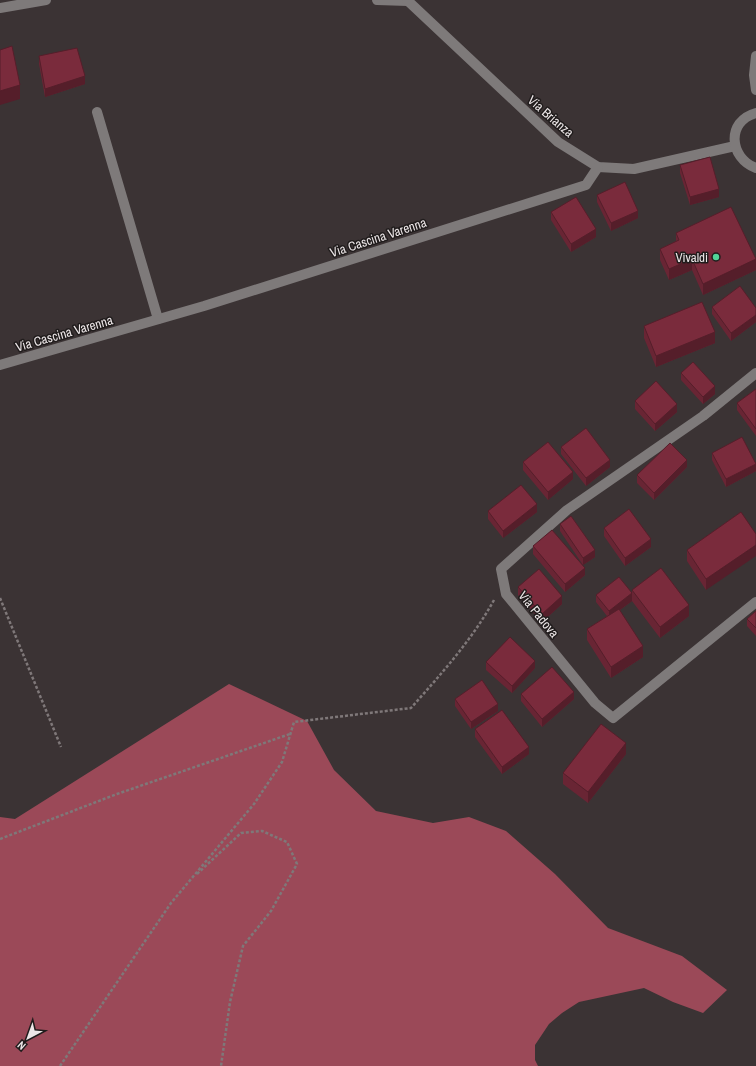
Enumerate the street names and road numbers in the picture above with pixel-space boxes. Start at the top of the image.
street label: Via Brianza [524,92,577,141]
street label: Via Cascina Varenna [328,214,429,261]
street label: Via Cascina Varenna [14,311,115,355]
street label: Via Padova [515,588,563,641]

